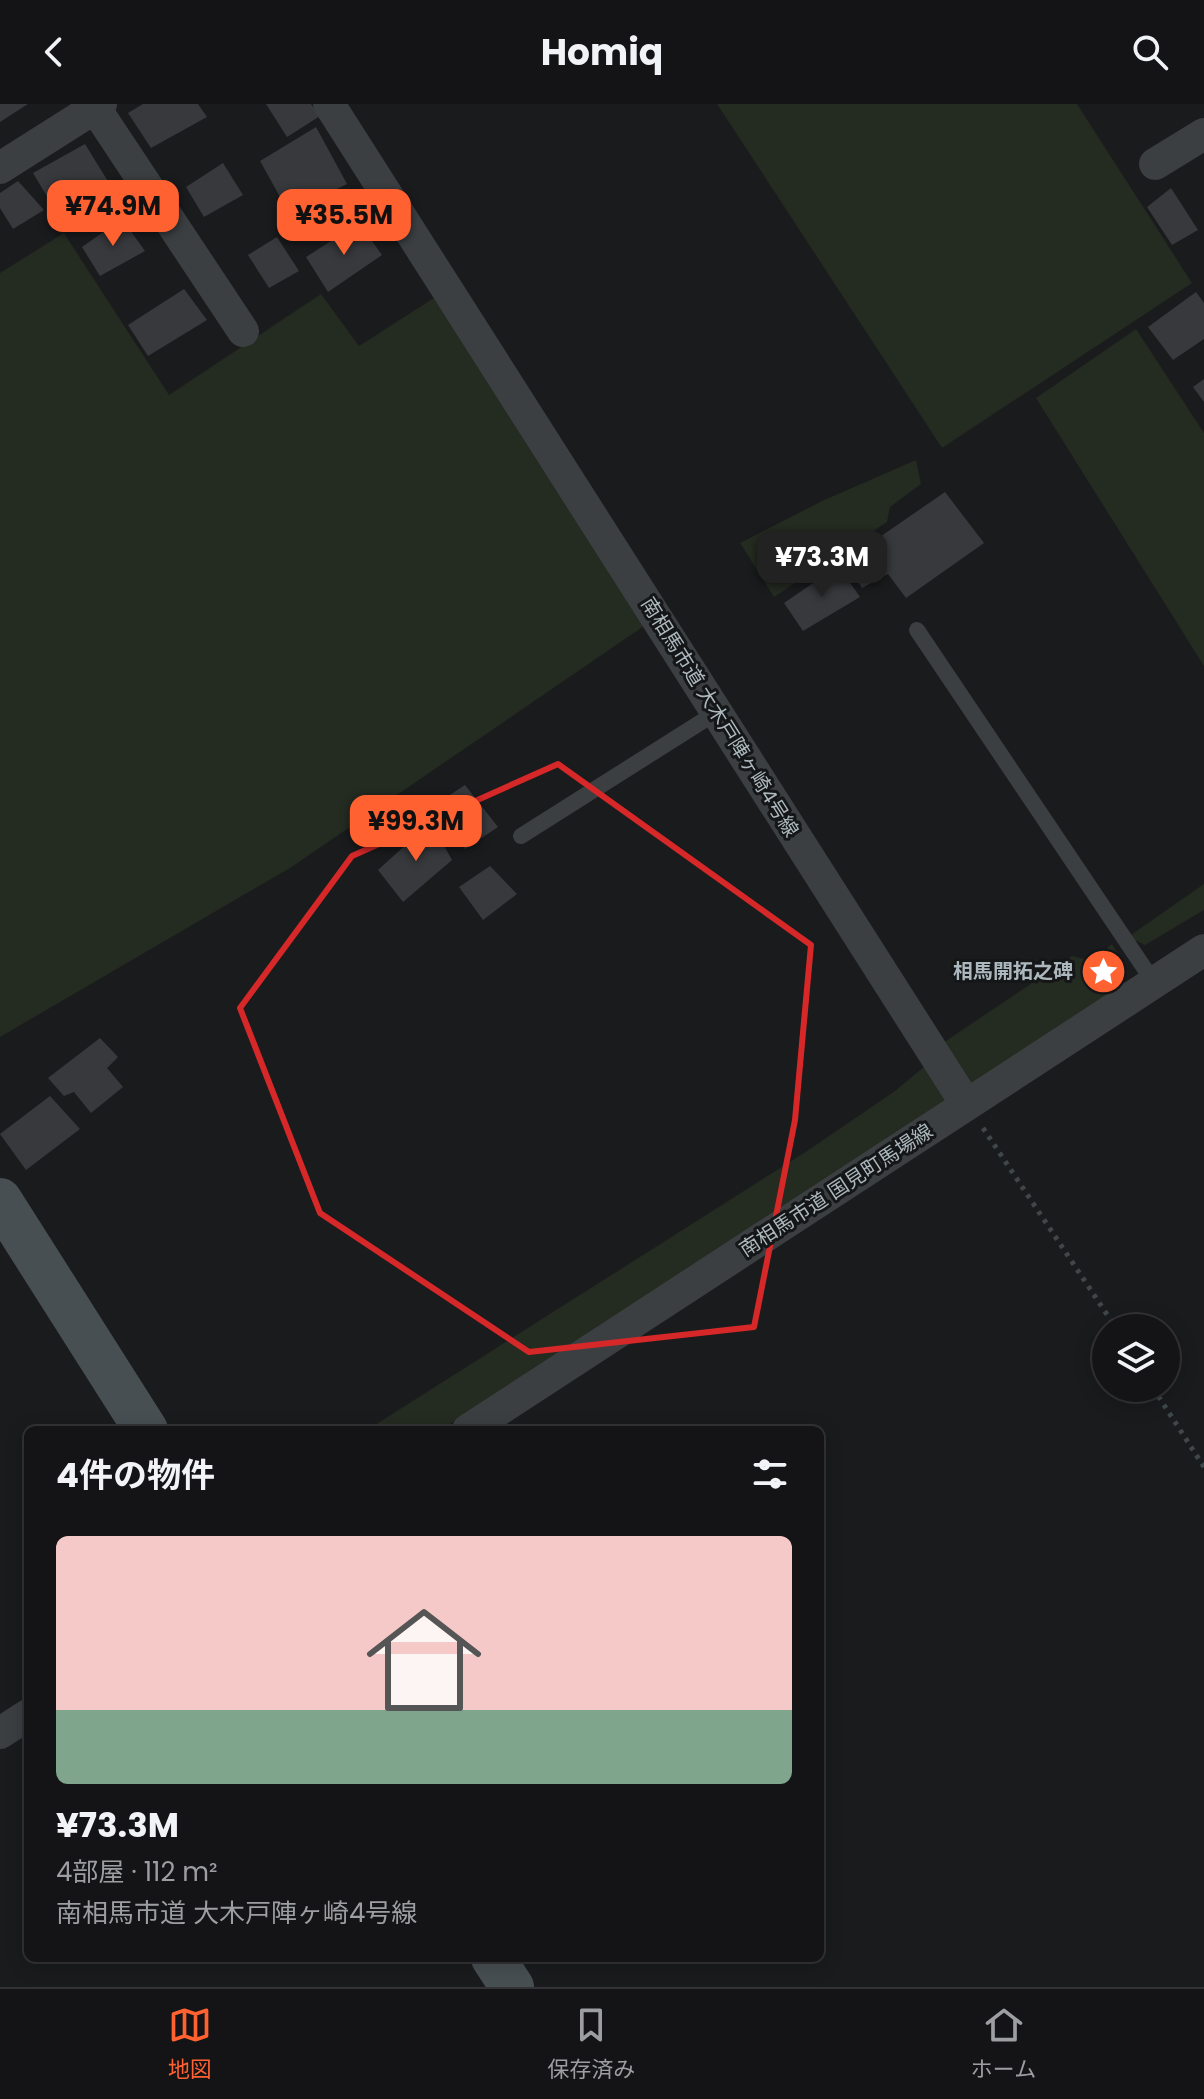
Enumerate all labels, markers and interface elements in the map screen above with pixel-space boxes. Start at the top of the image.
text: Homiq [541,27,663,78]
icon: back [32,30,76,74]
icon: search [1128,30,1172,74]
pin: ¥74.9M [48,180,178,248]
text: ¥74.9M [65,188,161,224]
pin: ¥35.5M [279,189,409,257]
text: ¥35.5M [295,197,393,233]
pin: ¥73.3M [757,531,887,599]
text: ¥73.3M [775,539,869,575]
street label: 南相馬市道 大木戸陣ヶ崎4号線 [634,592,806,842]
pin: ¥99.3M [351,795,481,863]
text: ¥99.3M [368,803,464,839]
place icon: 相馬開拓之碑 [1080,947,1128,995]
place label: 相馬開拓之碑 [953,957,1073,985]
street label: 南相馬市道 国見町馬場線 [734,1117,938,1263]
map controls [1092,1314,1180,1402]
button: layers [1092,1314,1180,1402]
text: 4件の物件 [56,1451,215,1499]
icon: filters [748,1452,792,1496]
icon: home [352,1588,496,1732]
text: ¥73.3M [56,1801,179,1849]
text: 4部屋 · 112 m² [56,1854,218,1890]
text: 南相馬市道 大木戸陣ヶ崎4号線 [56,1895,417,1931]
tab: 地図 [168,2003,212,2086]
tab: 保存済み [547,2003,635,2086]
tab: ホーム [971,2003,1036,2086]

